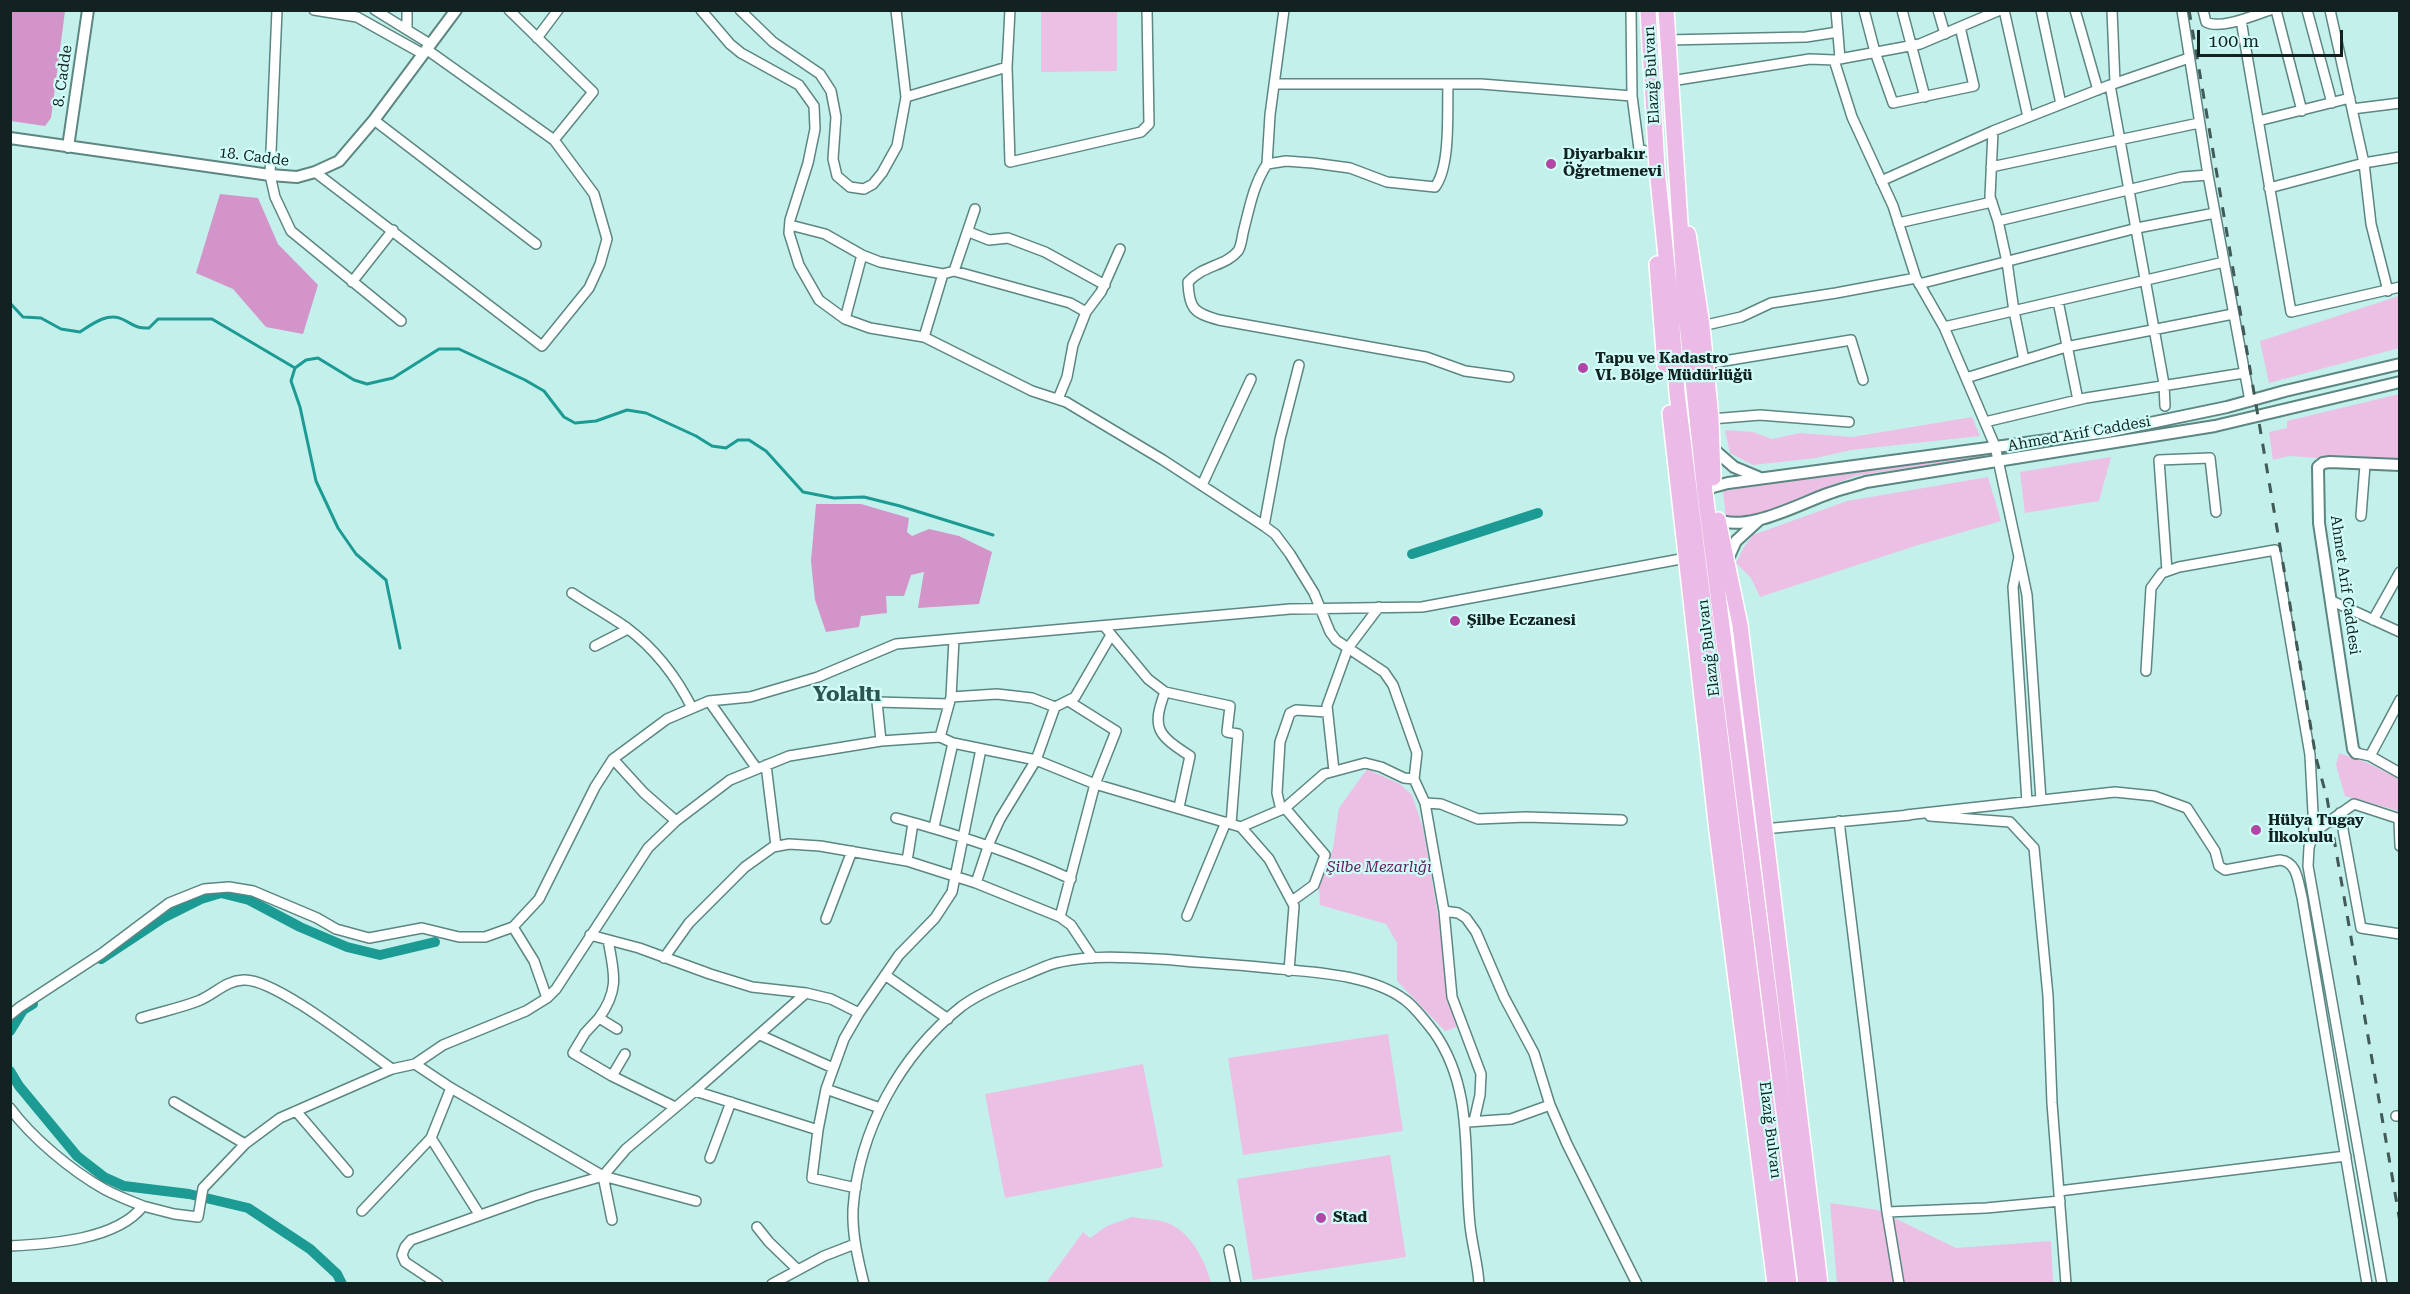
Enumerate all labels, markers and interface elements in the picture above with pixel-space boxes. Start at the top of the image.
scale bar [2200,18,2346,56]
street label: Elazığ Bulvarı [1640,26,1664,124]
text: 100 m [2208,30,2259,51]
street label: 8. Cadde [50,44,76,108]
street label: 18. Cadde [218,144,290,170]
place label: Diyarbakır Öğretmenevi [1563,146,1662,181]
marker: Diyarbakır Öğretmenevi [1544,157,1558,171]
place label: Tapu ve Kadastro VI. Bölge Müdürlüğü [1595,350,1752,385]
marker: Tapu ve Kadastro VI. Bölge Müdürlüğü [1576,361,1590,375]
street label: Ahmed Arif Caddesi [2006,413,2152,455]
street label: Ahmet Arif Caddesi [2326,514,2364,656]
street label: Elazığ Bulvarı [1694,598,1724,698]
place label: Şilbe Eczanesi [1467,612,1576,630]
marker: Şilbe Eczanesi [1448,614,1462,628]
district label: Yolaltı [813,682,881,708]
place label: Hülya Tugay İlkokulu [2268,812,2364,847]
marker: Hülya Tugay İlkokulu [2249,823,2263,837]
park label: Şilbe Mezarlığı [1326,859,1432,877]
street label: Elazığ Bulvarı [1755,1080,1785,1180]
place label: Stad [1333,1209,1367,1227]
marker: Stad [1314,1211,1328,1225]

